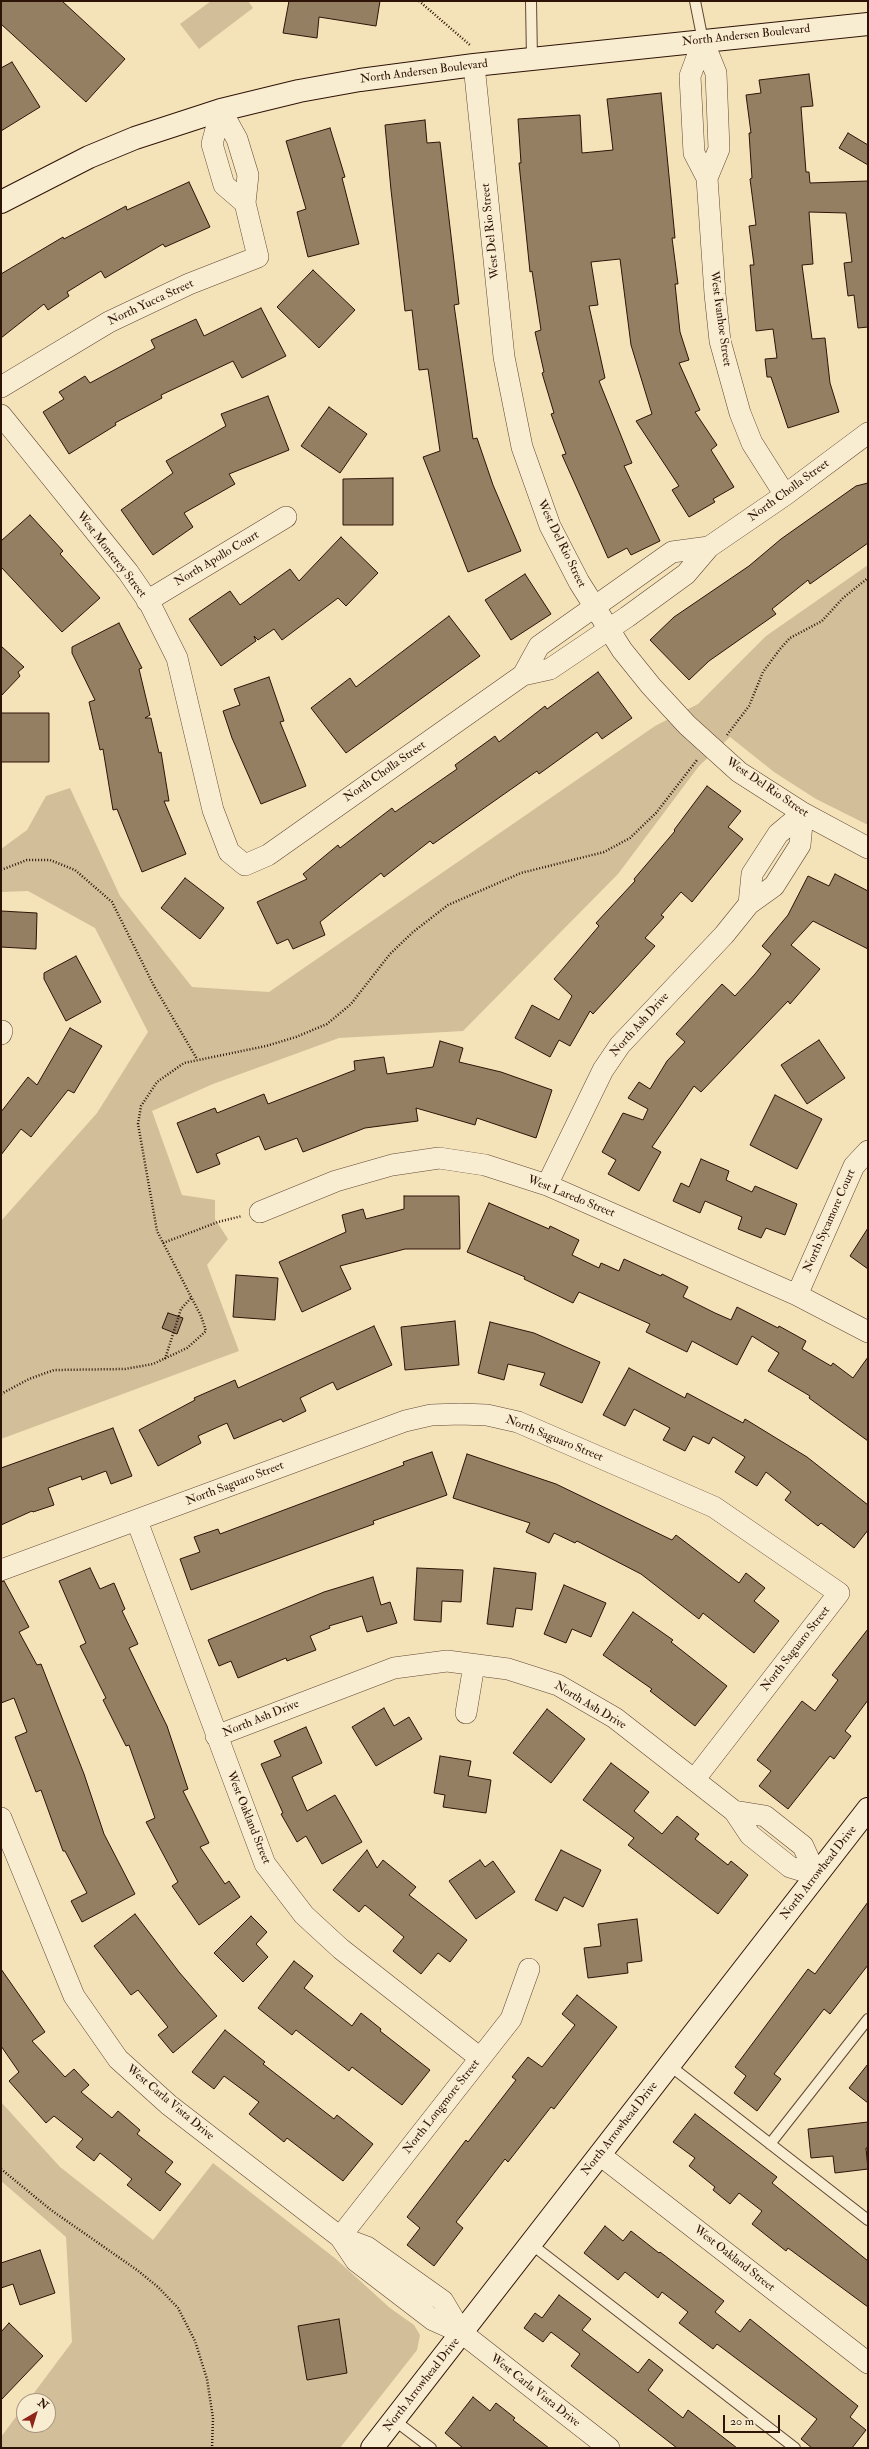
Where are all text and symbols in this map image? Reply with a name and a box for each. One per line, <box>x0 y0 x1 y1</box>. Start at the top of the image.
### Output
street label: North Andersen Boulevard <box>681 22 811 50</box>
street label: North Andersen Boulevard <box>359 57 489 87</box>
street label: West Del Rio Street <box>479 183 503 279</box>
street label: West Ivanhoe Street <box>706 270 734 368</box>
street label: North Yucca Street <box>106 277 196 329</box>
street label: North Cholla Street <box>746 457 832 525</box>
street label: West Del Rio Street <box>533 498 589 590</box>
street label: West Monterey Street <box>73 509 149 601</box>
street label: North Apollo Court <box>172 528 262 590</box>
street label: North Cholla Street <box>341 738 429 806</box>
street label: West Del Rio Street <box>723 755 811 821</box>
street label: North Ash Drive <box>607 990 673 1060</box>
street label: North Sycamore Court <box>801 1167 859 1275</box>
street label: West Laredo Street <box>525 1173 617 1221</box>
street label: North Saguaro Street <box>503 1413 605 1465</box>
street label: North Saguaro Street <box>184 1459 286 1509</box>
street label: North Saguaro Street <box>758 1604 834 1694</box>
street label: North Ash Drive <box>551 1679 629 1733</box>
street label: North Ash Drive <box>221 1697 301 1741</box>
street label: West Oakland Street <box>223 1770 273 1866</box>
street label: North Arrowhead Drive <box>778 1823 860 1923</box>
street label: North Longmore Street <box>401 2057 483 2157</box>
street label: West Carla Vista Drive <box>123 2062 217 2144</box>
street label: North Arrowhead Drive <box>579 2079 661 2179</box>
street label: West Oakland Street <box>691 2223 777 2295</box>
street label: North Arrowhead Drive <box>381 2335 463 2435</box>
street label: West Carla Vista Drive <box>487 2352 583 2430</box>
north arrow <box>16 2393 56 2433</box>
text: N <box>35 2396 51 2412</box>
scale bar <box>725 2407 782 2433</box>
text: 20 m <box>730 2414 754 2429</box>

